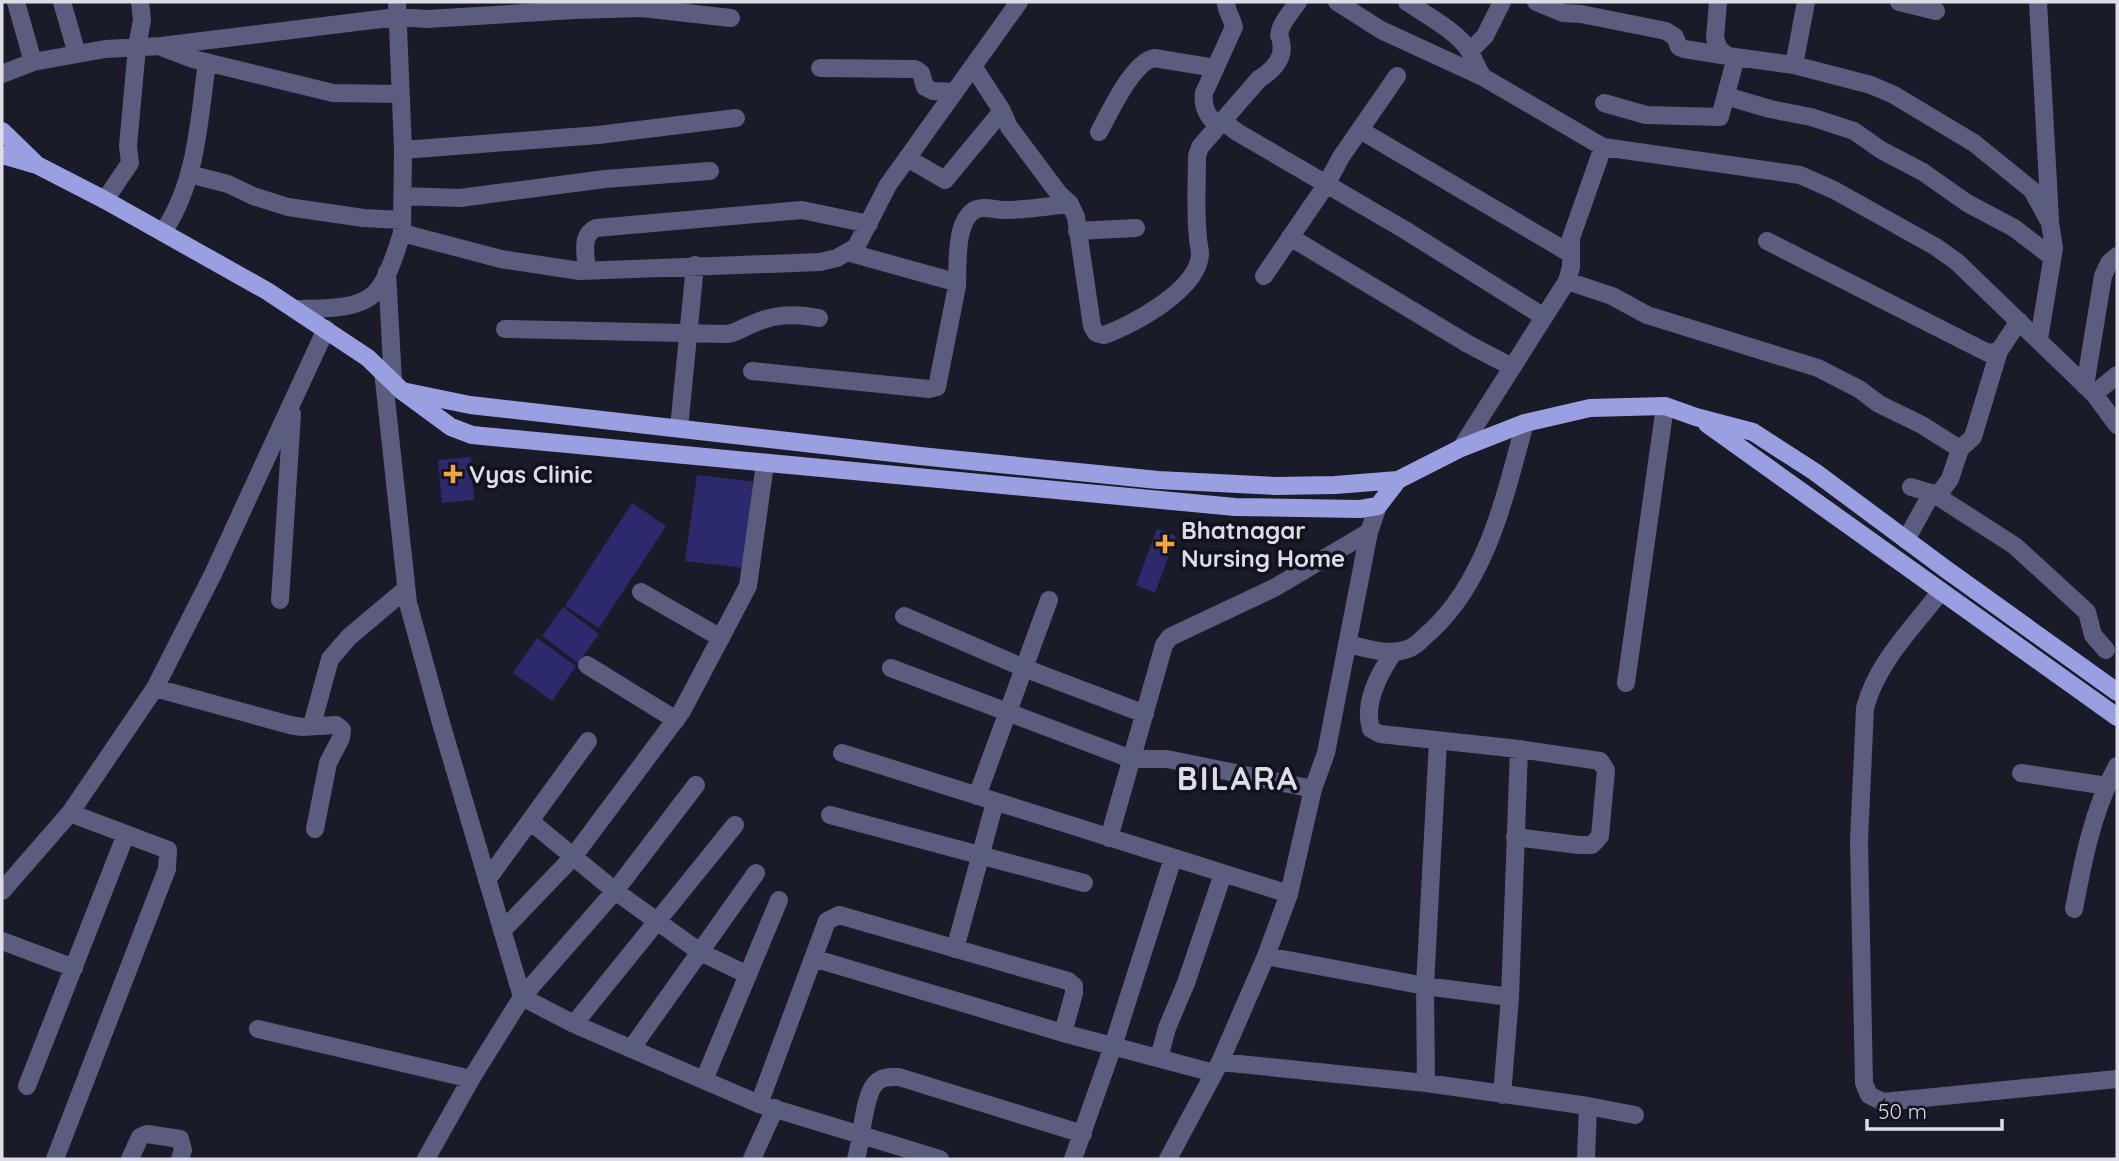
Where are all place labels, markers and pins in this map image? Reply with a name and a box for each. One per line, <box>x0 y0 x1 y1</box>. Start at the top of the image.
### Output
place label: Vyas Clinic <box>469 459 592 489</box>
marker: Vyas Clinic <box>443 464 463 484</box>
place label: Bhatnagar Nursing Home <box>1181 515 1345 573</box>
marker: Bhatnagar Nursing Home <box>1155 534 1175 554</box>

